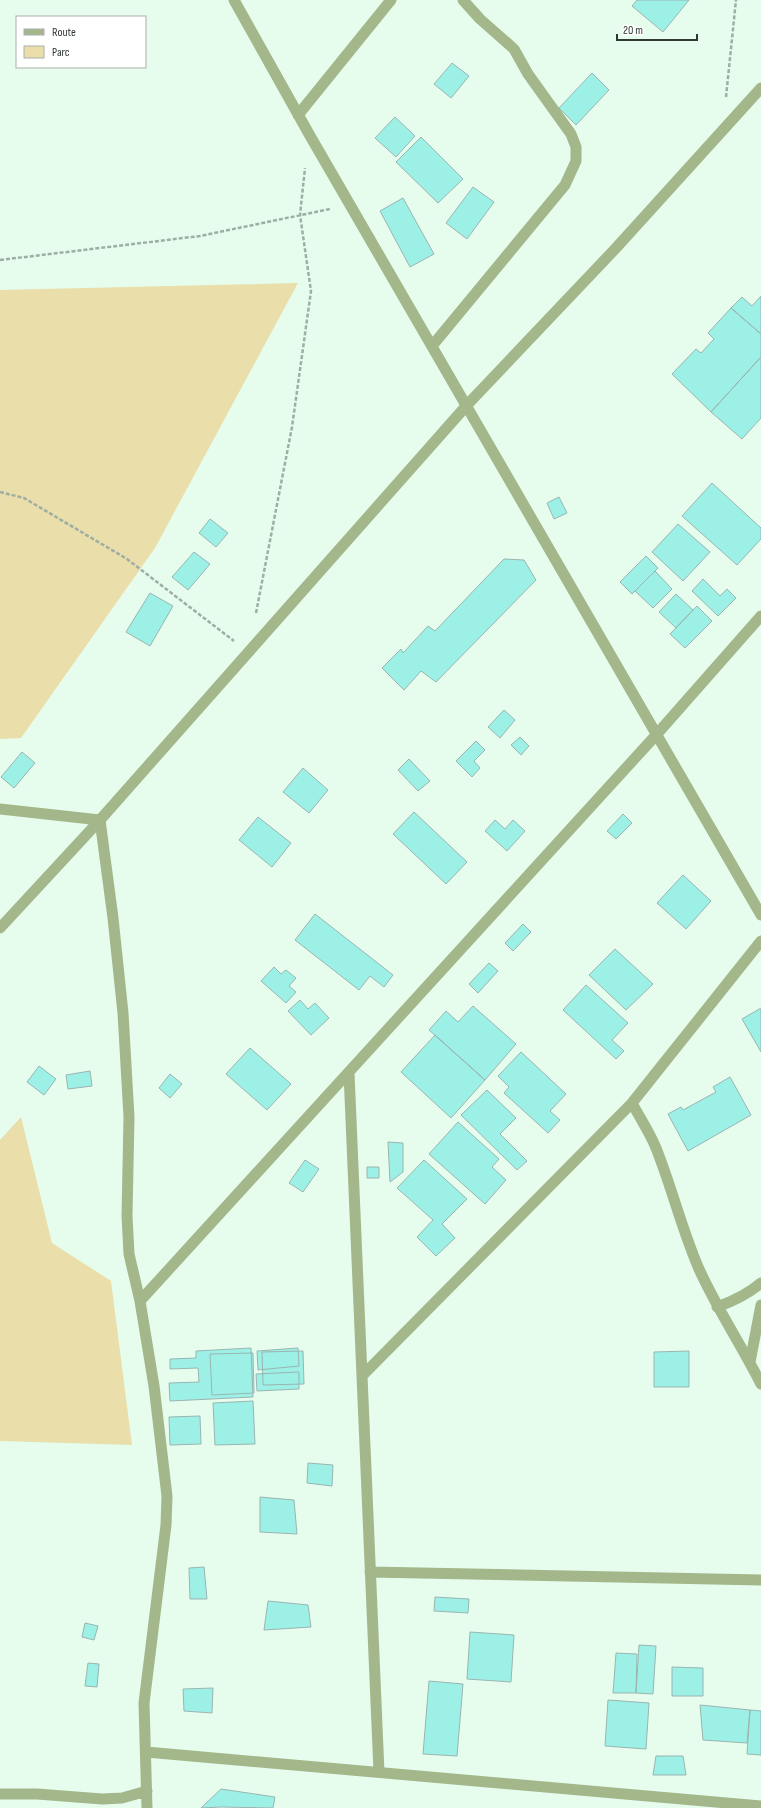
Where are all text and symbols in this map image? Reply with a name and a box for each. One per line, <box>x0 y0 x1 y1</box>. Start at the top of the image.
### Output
legend <box>16 16 146 68</box>
scale bar <box>617 16 697 42</box>
text: 20 m <box>623 23 643 38</box>
text: Route <box>52 25 76 40</box>
text: Parc <box>52 45 70 60</box>

